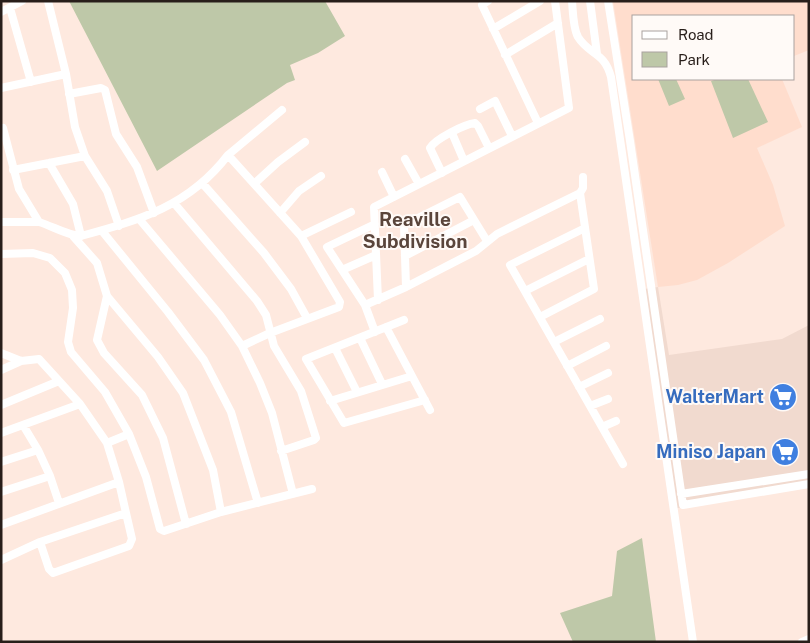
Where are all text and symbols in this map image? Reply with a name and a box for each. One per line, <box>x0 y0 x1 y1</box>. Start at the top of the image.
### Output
legend <box>632 15 795 80</box>
text: Road <box>678 26 714 43</box>
text: Park <box>678 51 710 68</box>
district label: Reaville Subdivision <box>362 208 468 252</box>
supermarket icon: WalterMart <box>768 382 798 412</box>
place label: WalterMart <box>666 386 764 407</box>
supermarket icon: Miniso Japan <box>770 437 800 467</box>
place label: Miniso Japan <box>656 441 766 462</box>

